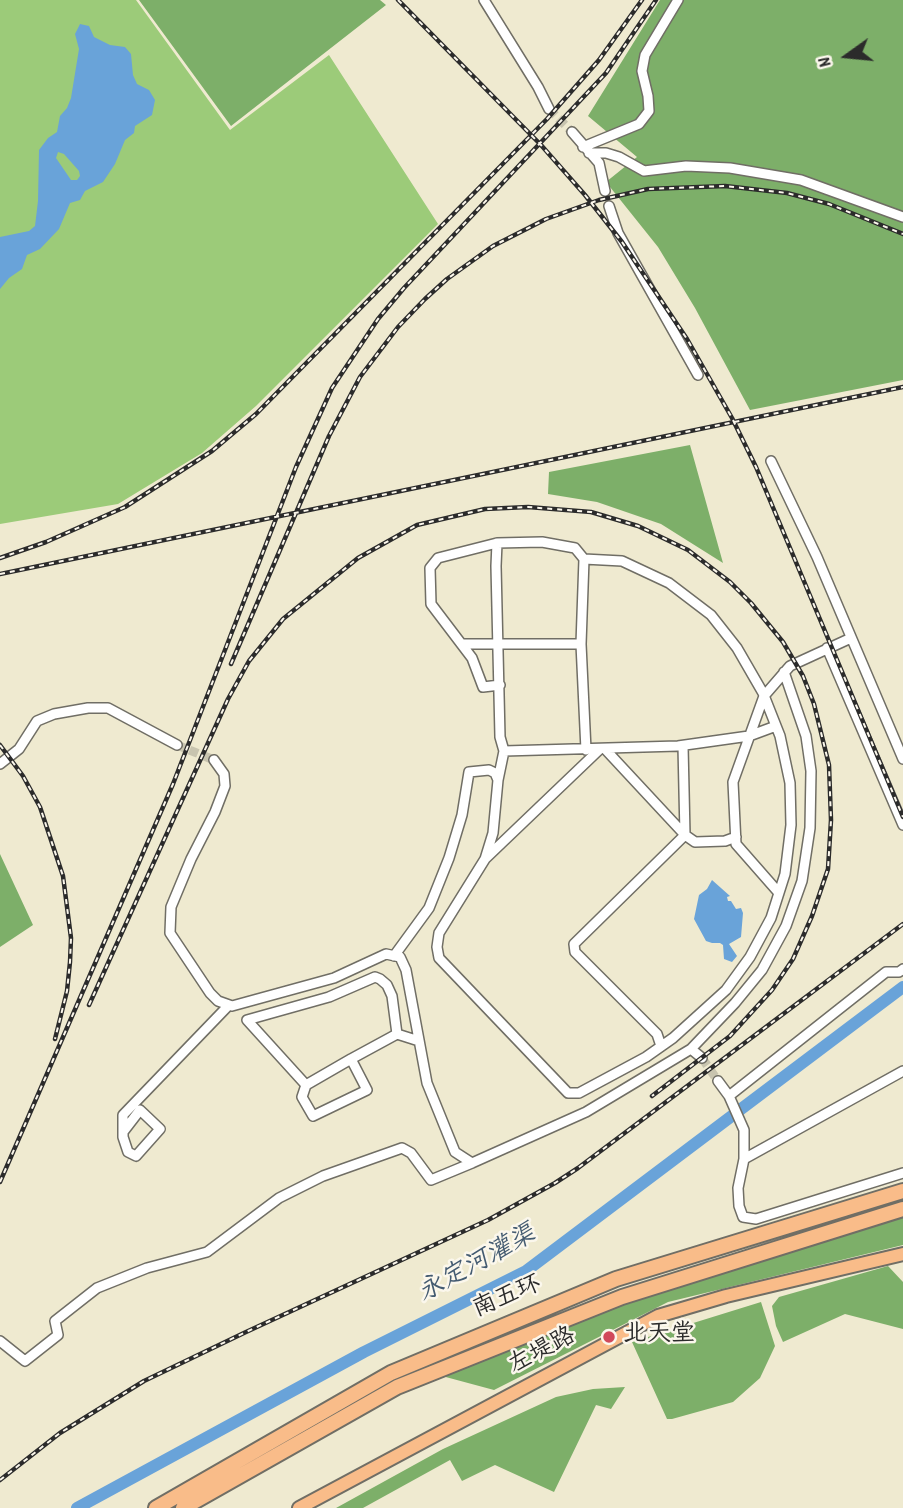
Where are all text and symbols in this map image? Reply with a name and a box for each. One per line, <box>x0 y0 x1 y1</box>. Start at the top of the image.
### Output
north arrow <box>812 21 882 91</box>
text: N <box>812 54 840 70</box>
water label: 永定河灌渠 <box>414 1221 542 1311</box>
street label: 南五环 <box>469 1272 547 1326</box>
street label: 左堤路 <box>504 1323 582 1383</box>
place label: 北天堂 <box>623 1323 695 1351</box>
marker: 北天堂 <box>601 1329 617 1345</box>

